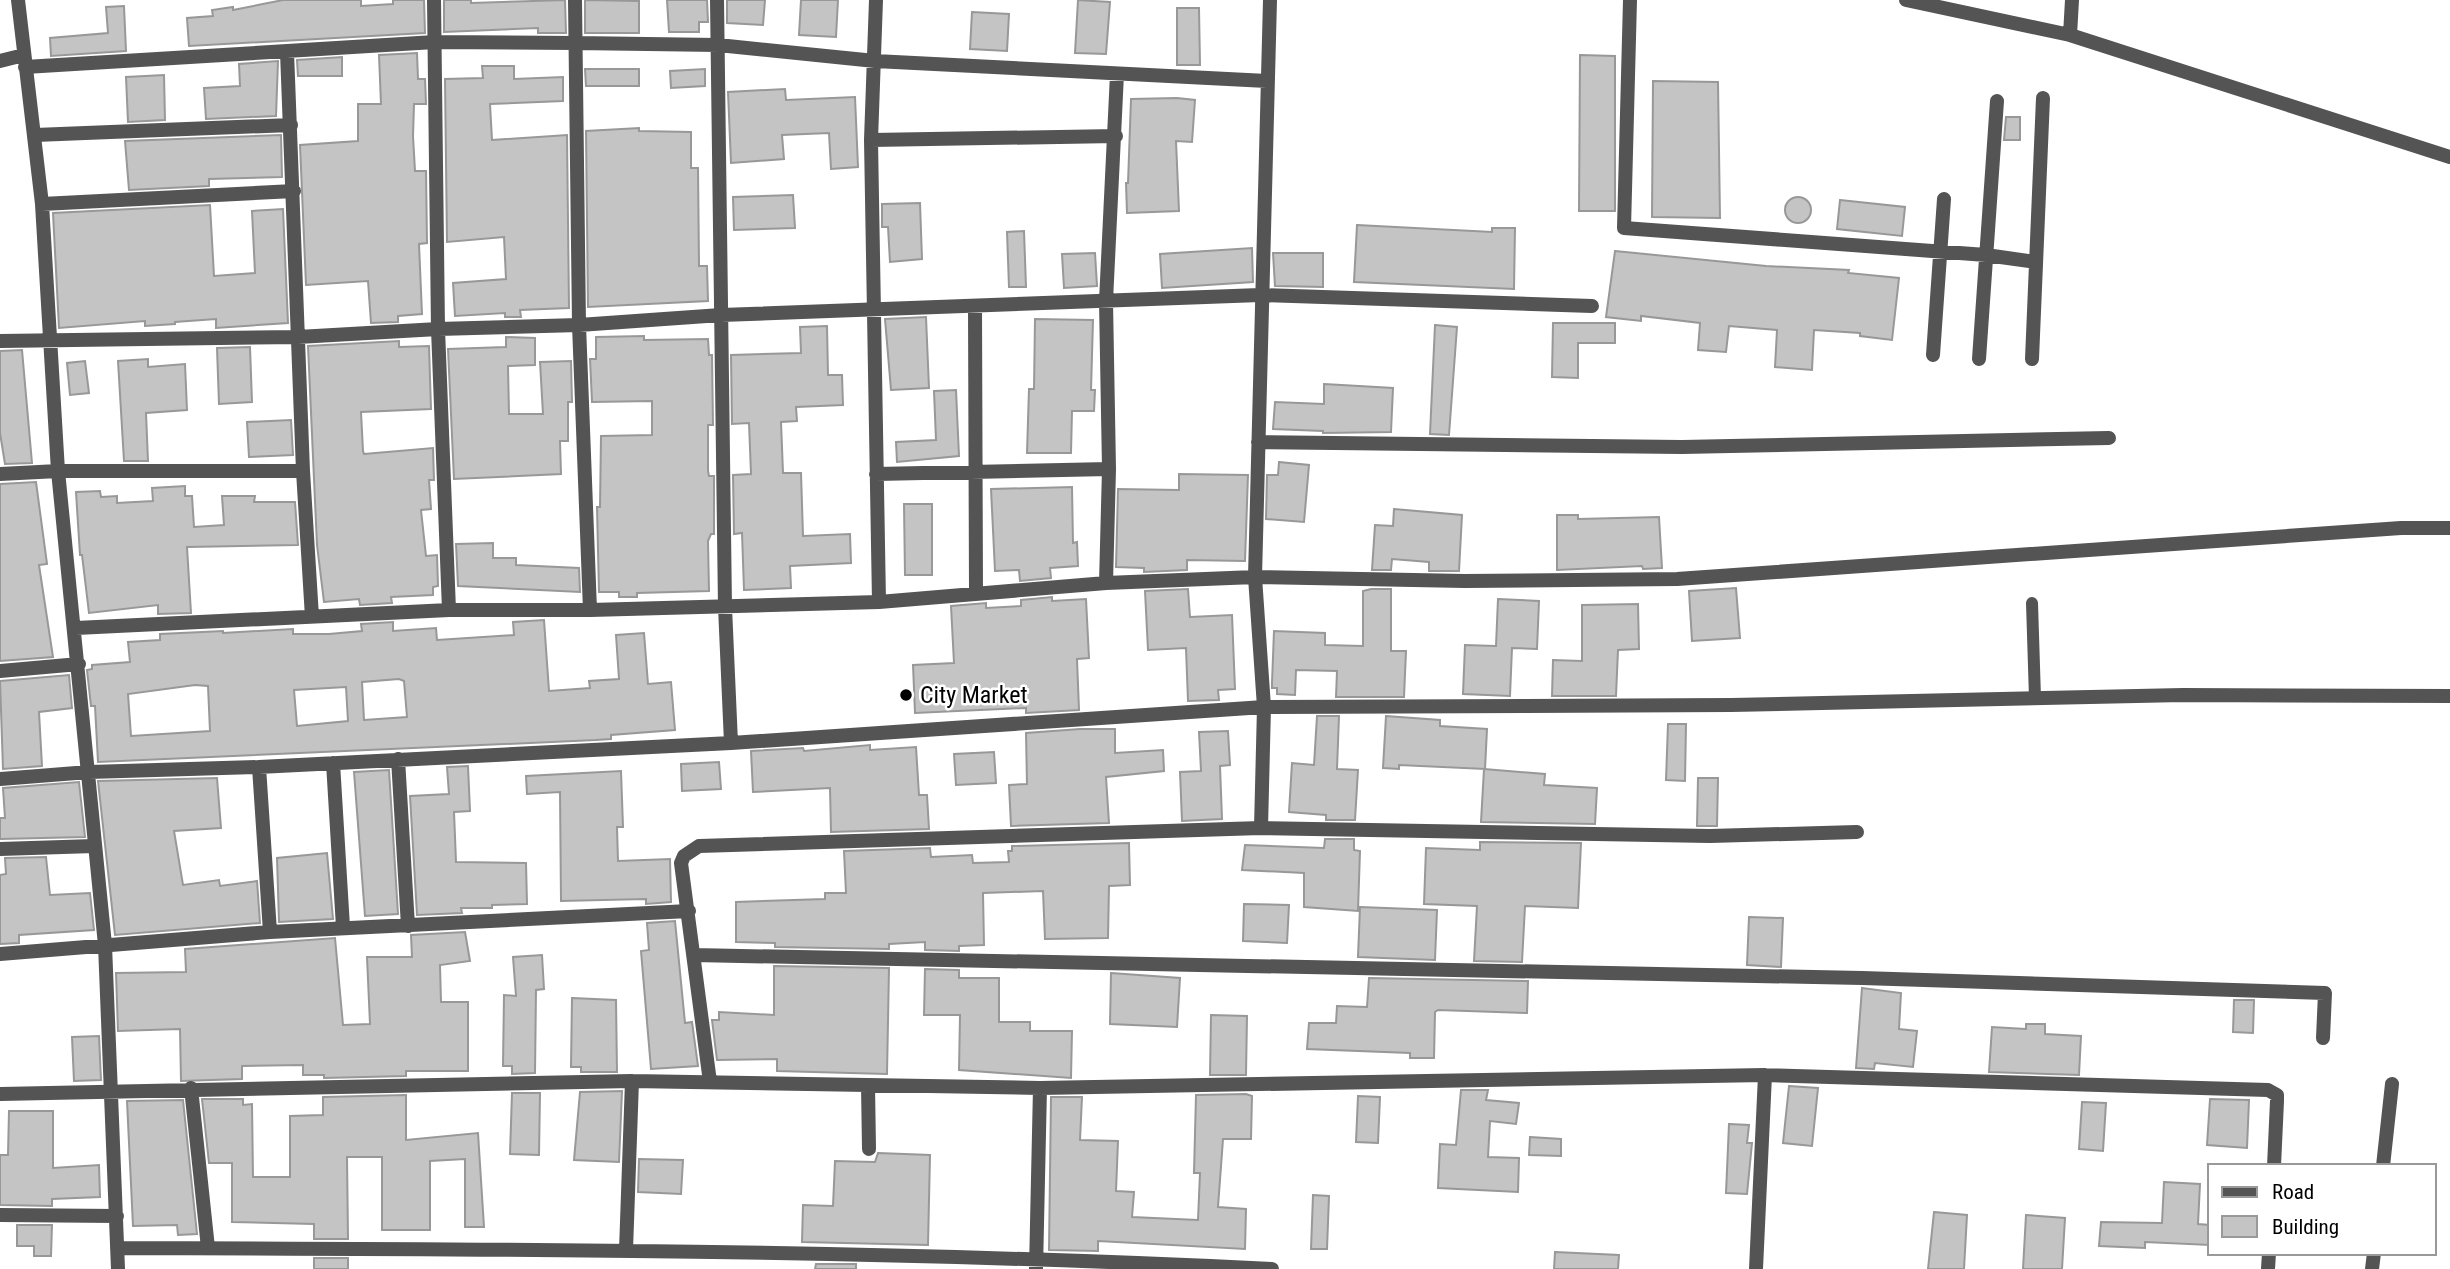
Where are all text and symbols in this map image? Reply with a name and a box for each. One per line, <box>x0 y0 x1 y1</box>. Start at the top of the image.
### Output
place label: City Market <box>920 681 1028 709</box>
marker: City Market <box>898 687 914 703</box>
legend <box>2208 1164 2436 1255</box>
text: Road <box>2272 1180 2314 1204</box>
text: Building <box>2272 1215 2339 1239</box>

